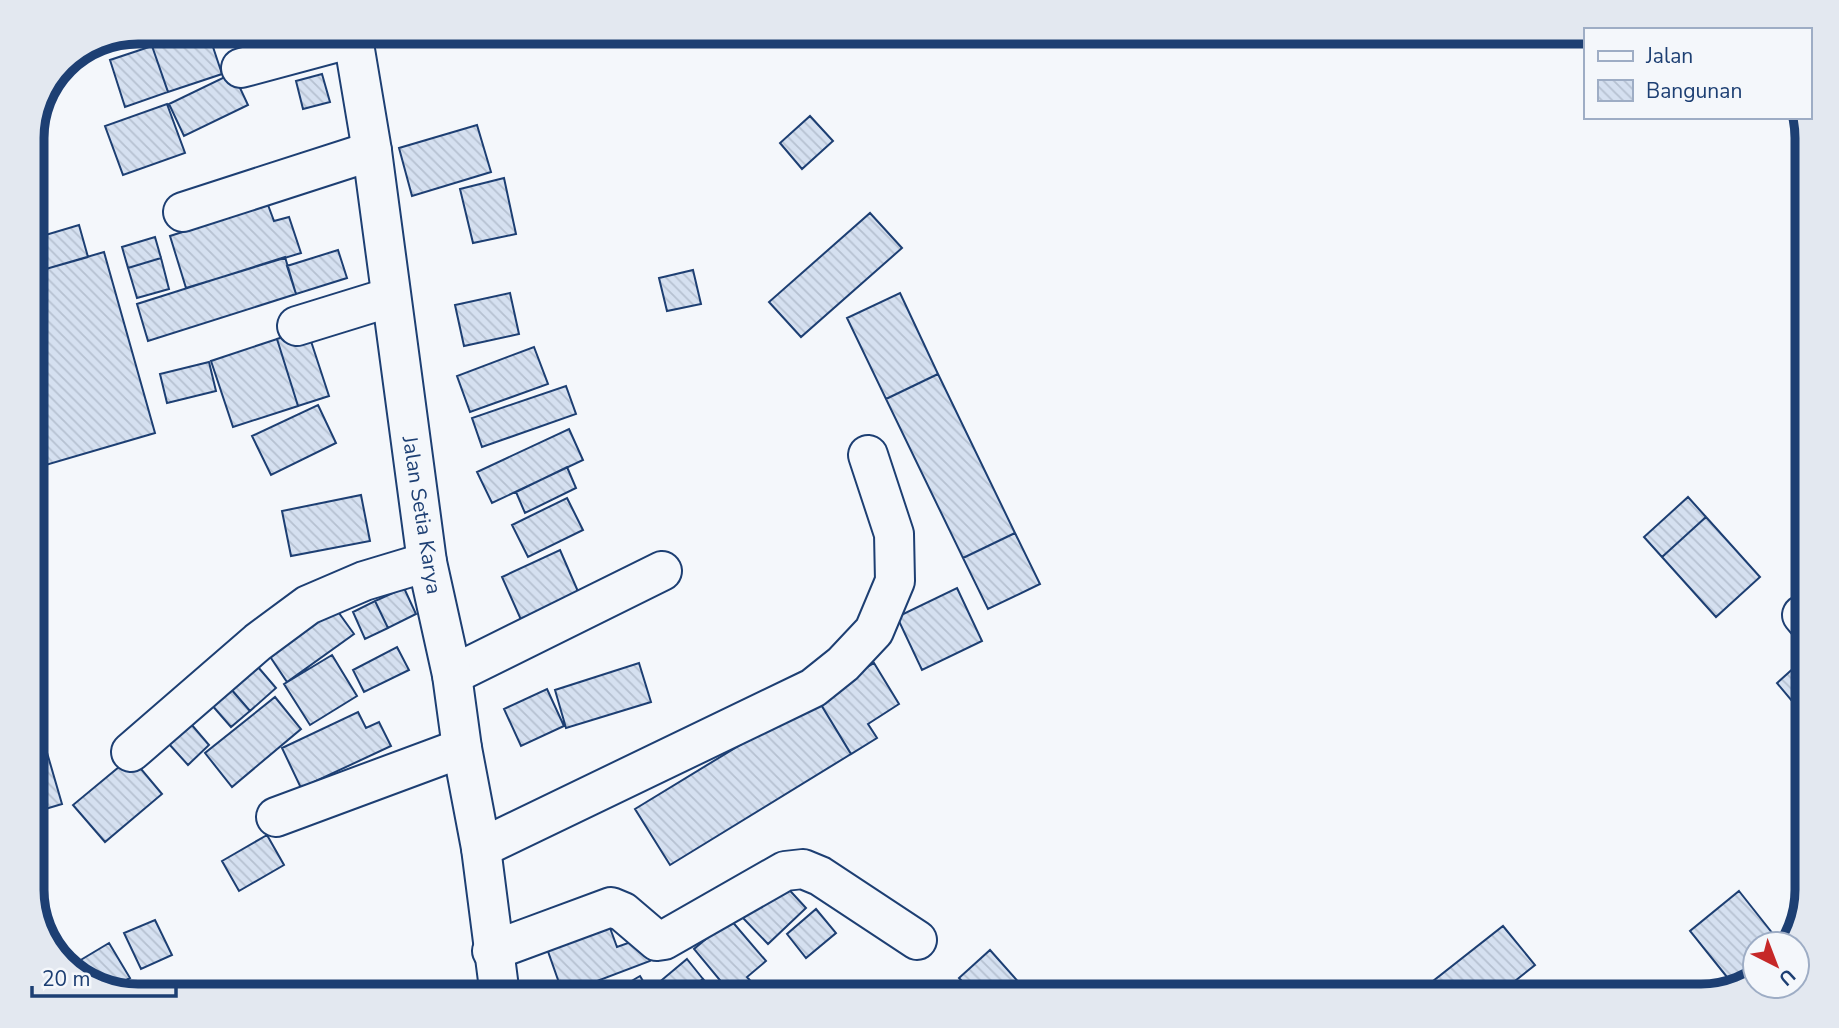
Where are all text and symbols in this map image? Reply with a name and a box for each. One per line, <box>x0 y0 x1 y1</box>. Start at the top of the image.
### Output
legend <box>1584 28 1811 119</box>
text: Jalan <box>1645 42 1693 70</box>
text: Bangunan <box>1646 77 1742 105</box>
street label: Jalan Setia Karya <box>396 433 448 596</box>
north arrow <box>1741 930 1811 1000</box>
scale bar <box>32 954 175 998</box>
text: U <box>1773 963 1801 991</box>
text: 20 m <box>42 965 91 993</box>

